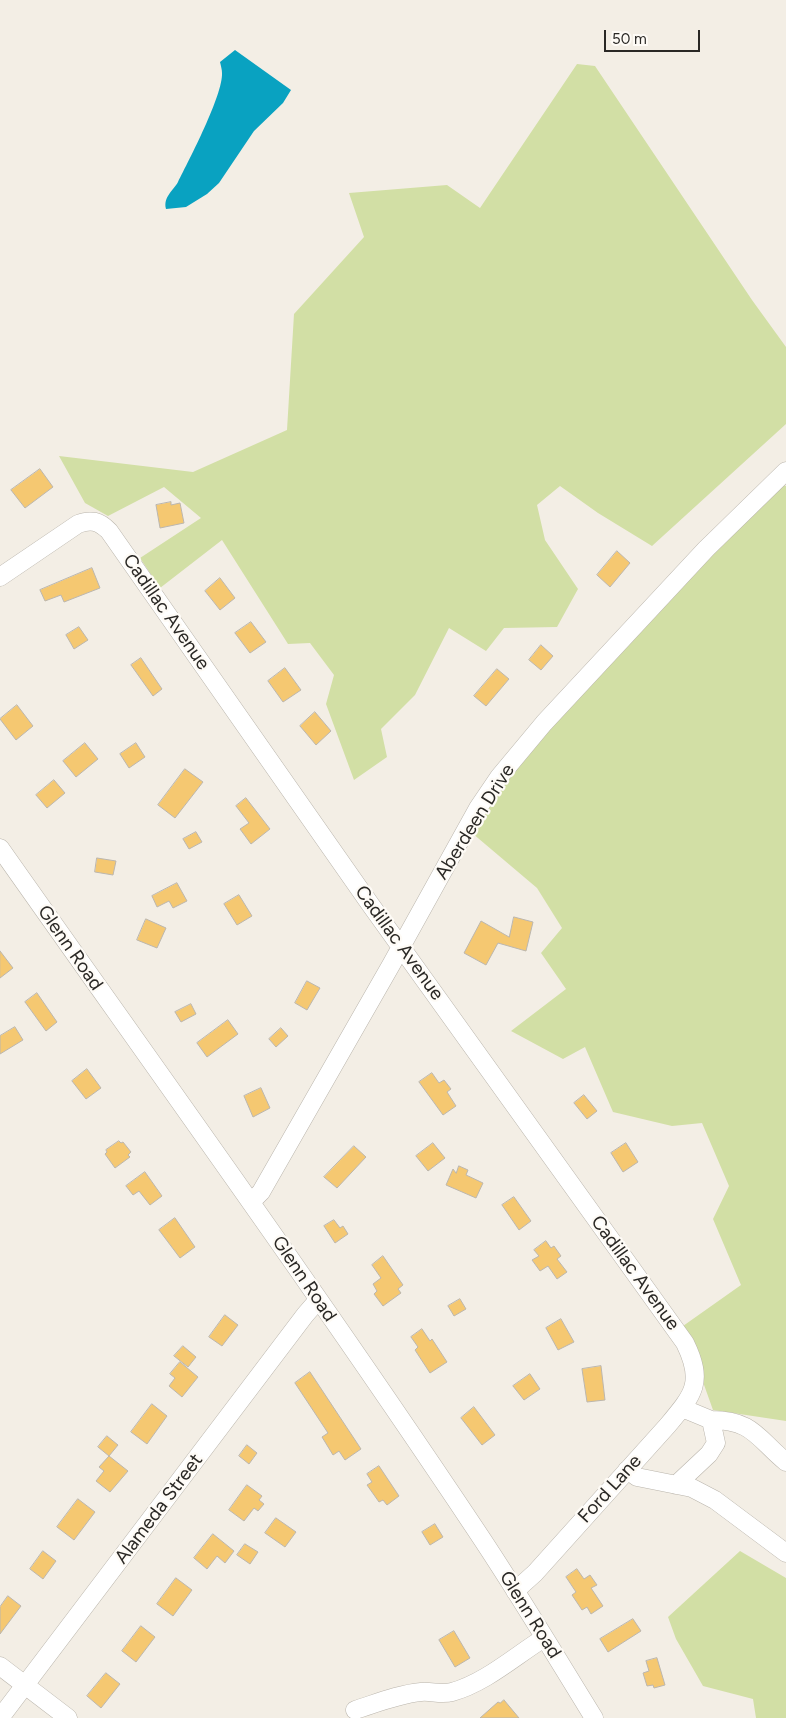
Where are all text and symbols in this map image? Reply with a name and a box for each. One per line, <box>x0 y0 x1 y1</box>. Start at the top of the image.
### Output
scale bar <box>606 20 702 52</box>
text: 50 m <box>612 30 647 48</box>
street label: Cadillac Avenue <box>118 550 214 674</box>
street label: Aberdeen Drive <box>430 760 520 884</box>
street label: Cadillac Avenue <box>350 881 448 1005</box>
street label: Glenn Road <box>32 901 108 995</box>
street label: Cadillac Avenue <box>586 1211 684 1335</box>
street label: Glenn Road <box>267 1232 341 1326</box>
street label: Alameda Street <box>110 1449 208 1569</box>
street label: Ford Lane <box>573 1450 647 1528</box>
street label: Glenn Road <box>494 1567 566 1663</box>

